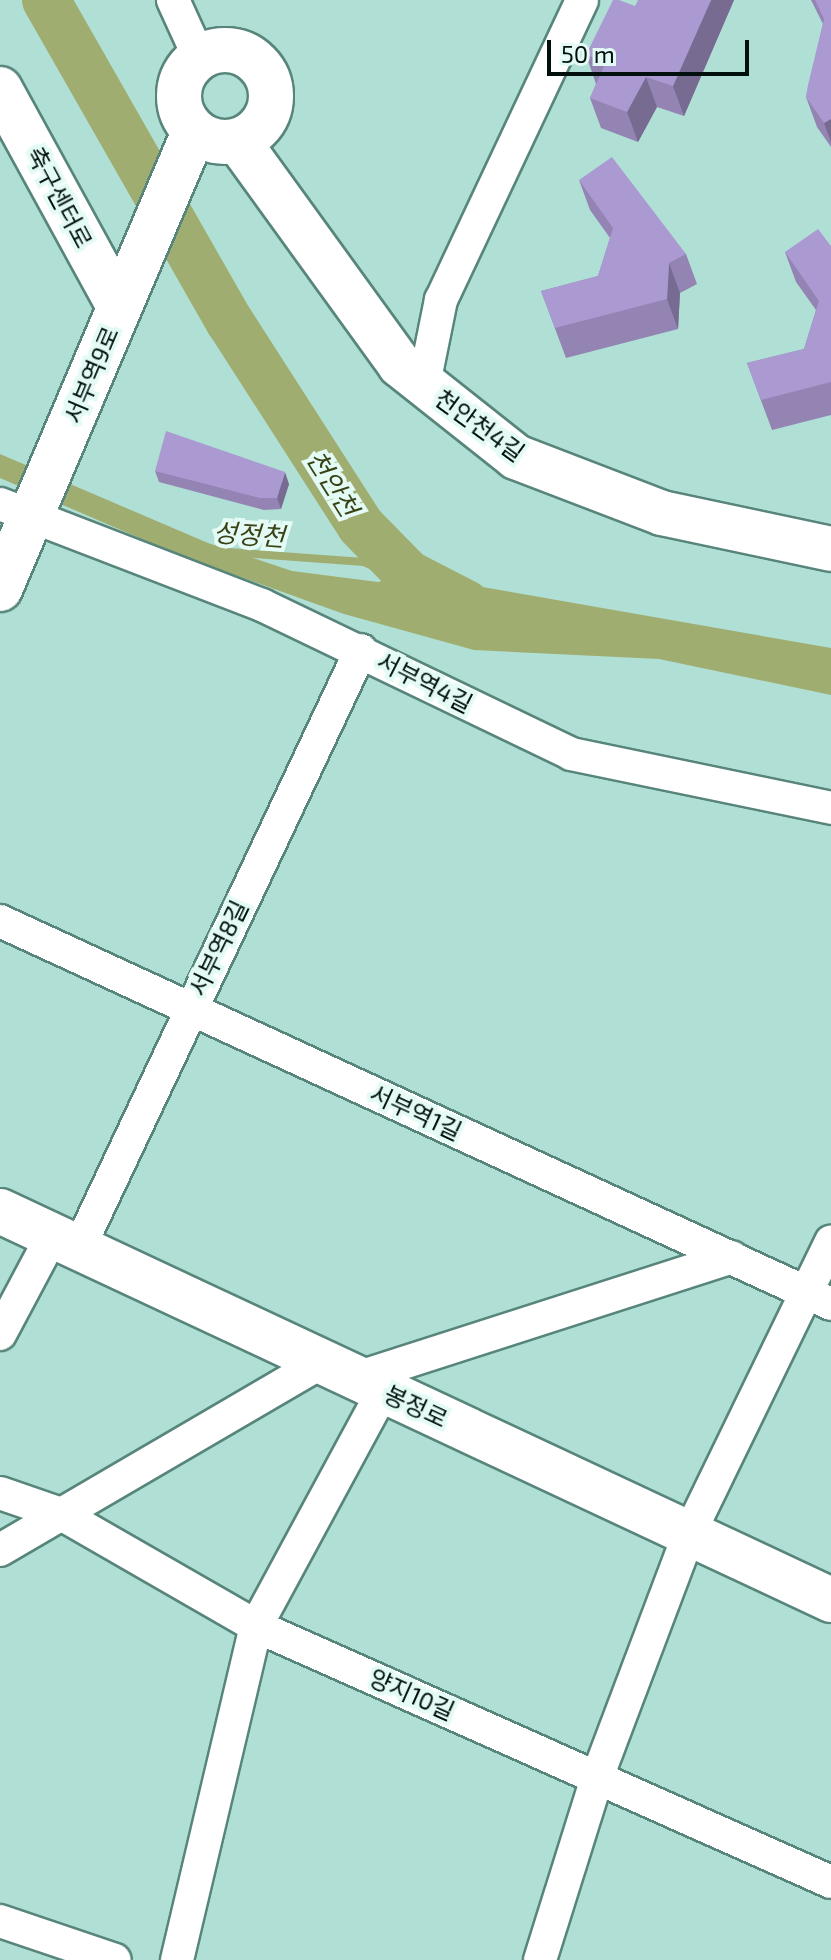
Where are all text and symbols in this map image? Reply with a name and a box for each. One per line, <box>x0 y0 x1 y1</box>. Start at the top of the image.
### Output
scale bar <box>551 24 753 74</box>
text: 50 m <box>561 39 615 68</box>
street label: 축구센터로 <box>21 142 99 252</box>
street label: 서부역9로 <box>58 322 124 428</box>
street label: 천안천4길 <box>430 383 530 467</box>
water label: 천안천 <box>301 444 365 522</box>
water label: 성정천 <box>212 516 286 552</box>
street label: 서부역4길 <box>373 646 477 718</box>
street label: 서부역8길 <box>183 895 253 1001</box>
street label: 서부역1길 <box>366 1078 466 1146</box>
street label: 봉정로 <box>380 1379 452 1433</box>
street label: 양지10길 <box>365 1662 459 1726</box>

